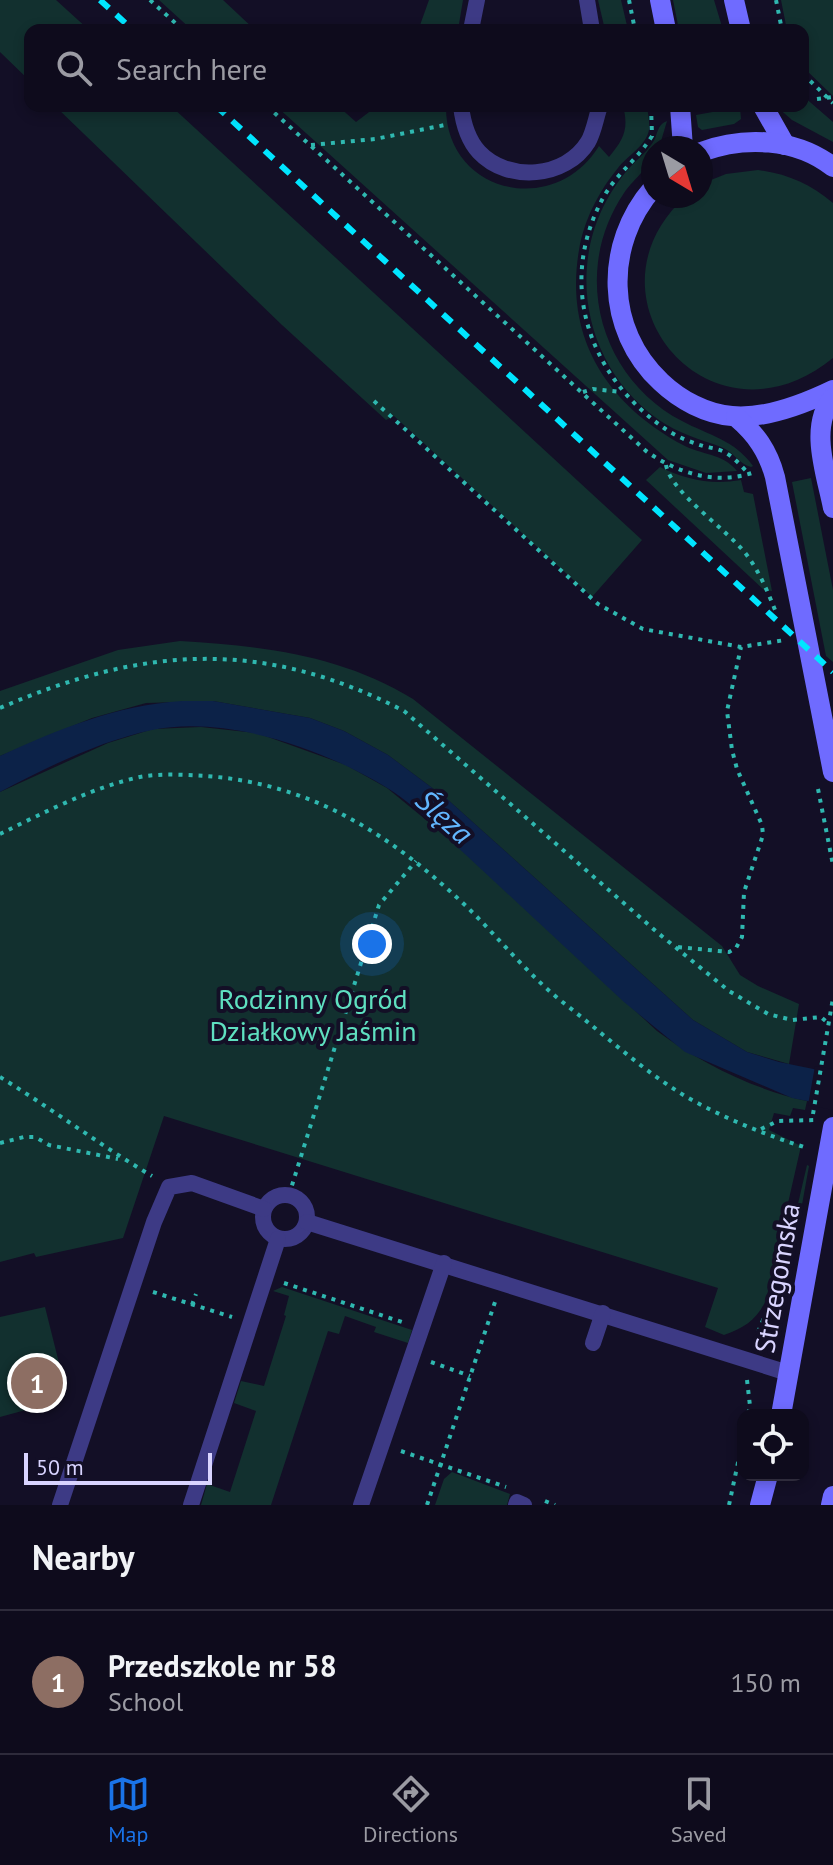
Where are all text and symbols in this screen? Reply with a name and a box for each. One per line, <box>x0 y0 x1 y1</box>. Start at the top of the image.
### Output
search box <box>24 24 809 112</box>
icon: search <box>52 46 96 90</box>
text: Search here <box>116 49 267 88</box>
north arrow <box>641 136 713 208</box>
water label: Ślęza <box>408 780 482 852</box>
your location <box>352 924 392 964</box>
park label: Rodzinny Ogród Działkowy Jaśmin <box>209 980 417 1049</box>
street label: Strzegomska <box>745 1200 808 1356</box>
pin: 1 <box>11 1353 63 1413</box>
map controls <box>737 1409 809 1481</box>
button: locate <box>737 1409 809 1481</box>
scale bar <box>24 1449 212 1485</box>
text: 50 m <box>36 1453 84 1481</box>
text: Nearby <box>32 1535 134 1579</box>
text: Przedszkole nr 58 <box>108 1646 337 1685</box>
text: 1 <box>51 1666 65 1699</box>
text: 150 m <box>730 1666 801 1699</box>
text: School <box>108 1685 183 1718</box>
tab: Map <box>106 1772 150 1848</box>
tab: Directions <box>363 1772 458 1848</box>
tab: Saved <box>671 1772 727 1848</box>

